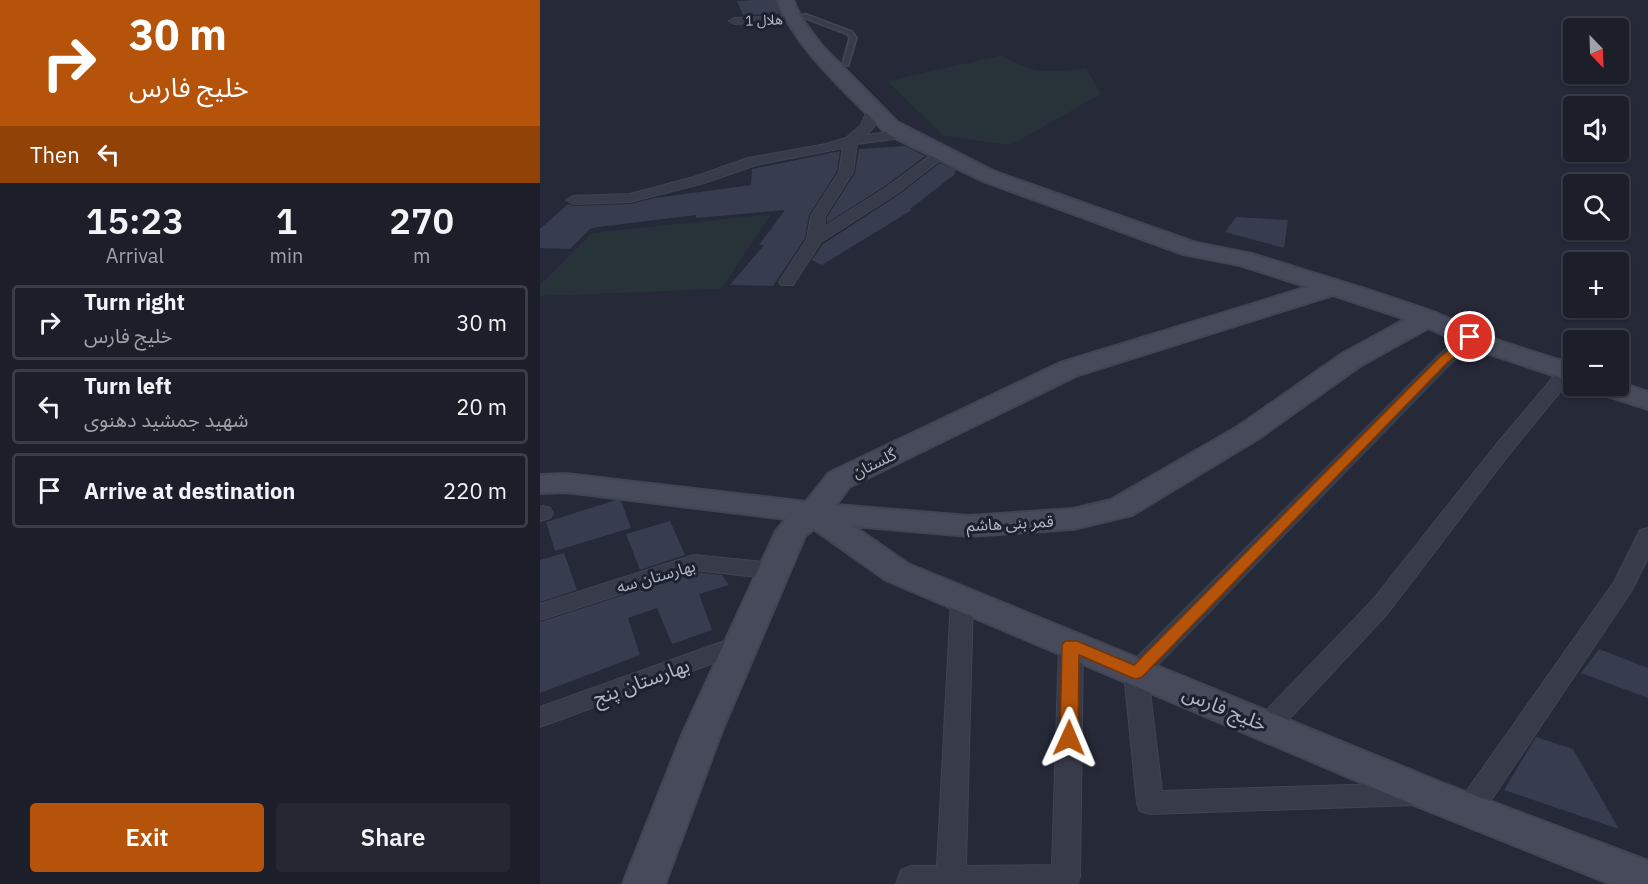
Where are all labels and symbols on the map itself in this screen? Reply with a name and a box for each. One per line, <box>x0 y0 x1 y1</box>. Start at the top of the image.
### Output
street label: هلال 1 <box>745 10 783 30</box>
north arrow <box>1563 18 1629 84</box>
pin <box>1444 311 1495 362</box>
street label: گلستان <box>849 444 900 482</box>
street label: قمر بنی هاشم <box>966 511 1054 538</box>
street label: بهارستان سه <box>614 555 698 597</box>
street label: بهارستان پنج <box>589 651 694 713</box>
street label: خلیج فارس <box>1178 679 1271 739</box>
position arrow <box>1037 706 1101 770</box>

